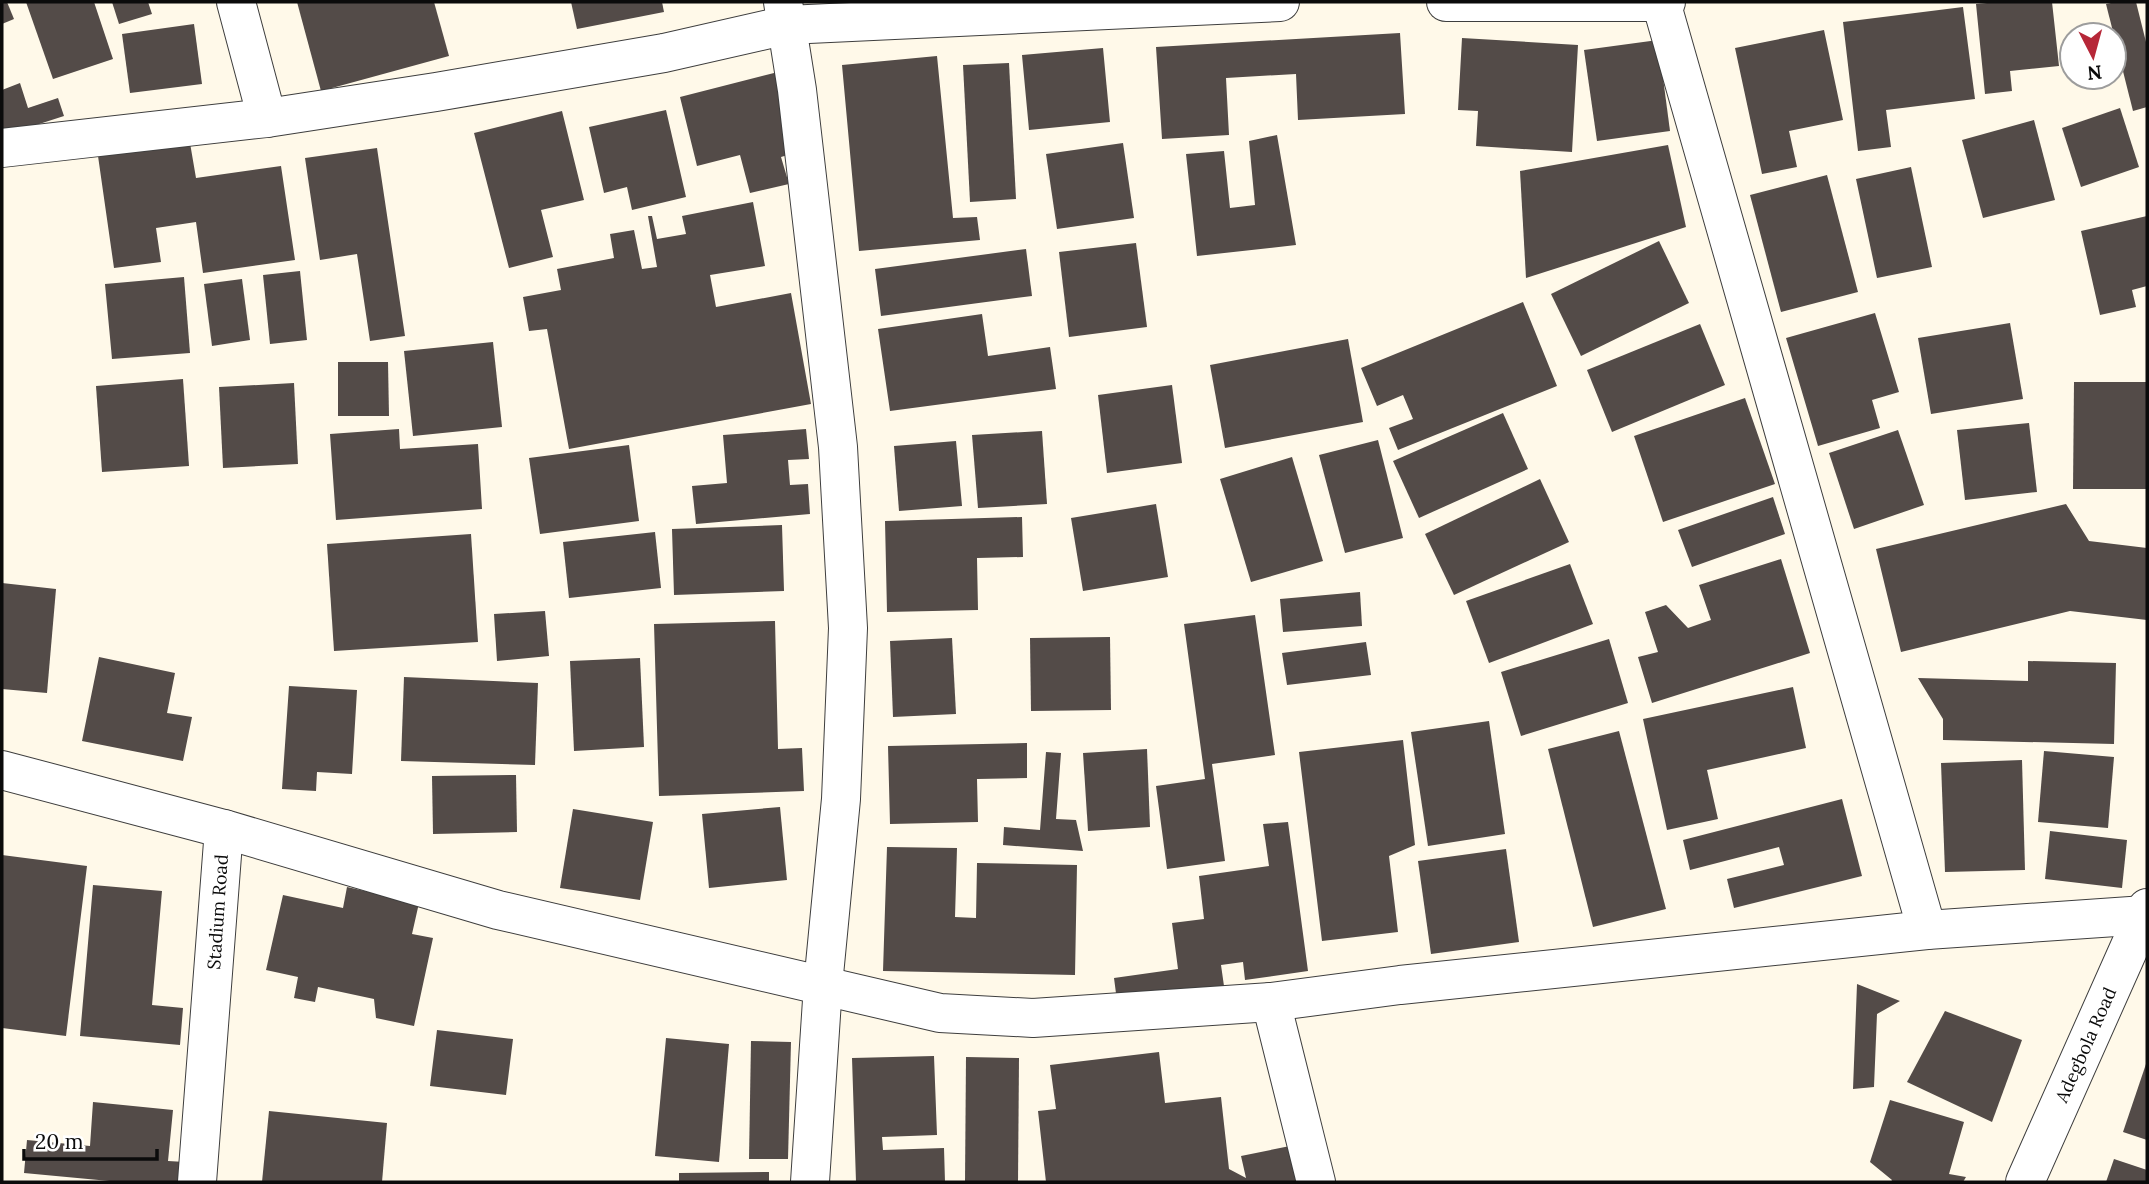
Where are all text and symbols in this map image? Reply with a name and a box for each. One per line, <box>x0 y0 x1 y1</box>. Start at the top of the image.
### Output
north arrow <box>2058 21 2128 91</box>
text: N <box>2086 60 2103 86</box>
street label: Stadium Road <box>202 853 233 970</box>
street label: Adegbola Road <box>2049 983 2121 1107</box>
scale bar <box>24 1118 158 1162</box>
text: 20 m <box>35 1128 84 1155</box>

